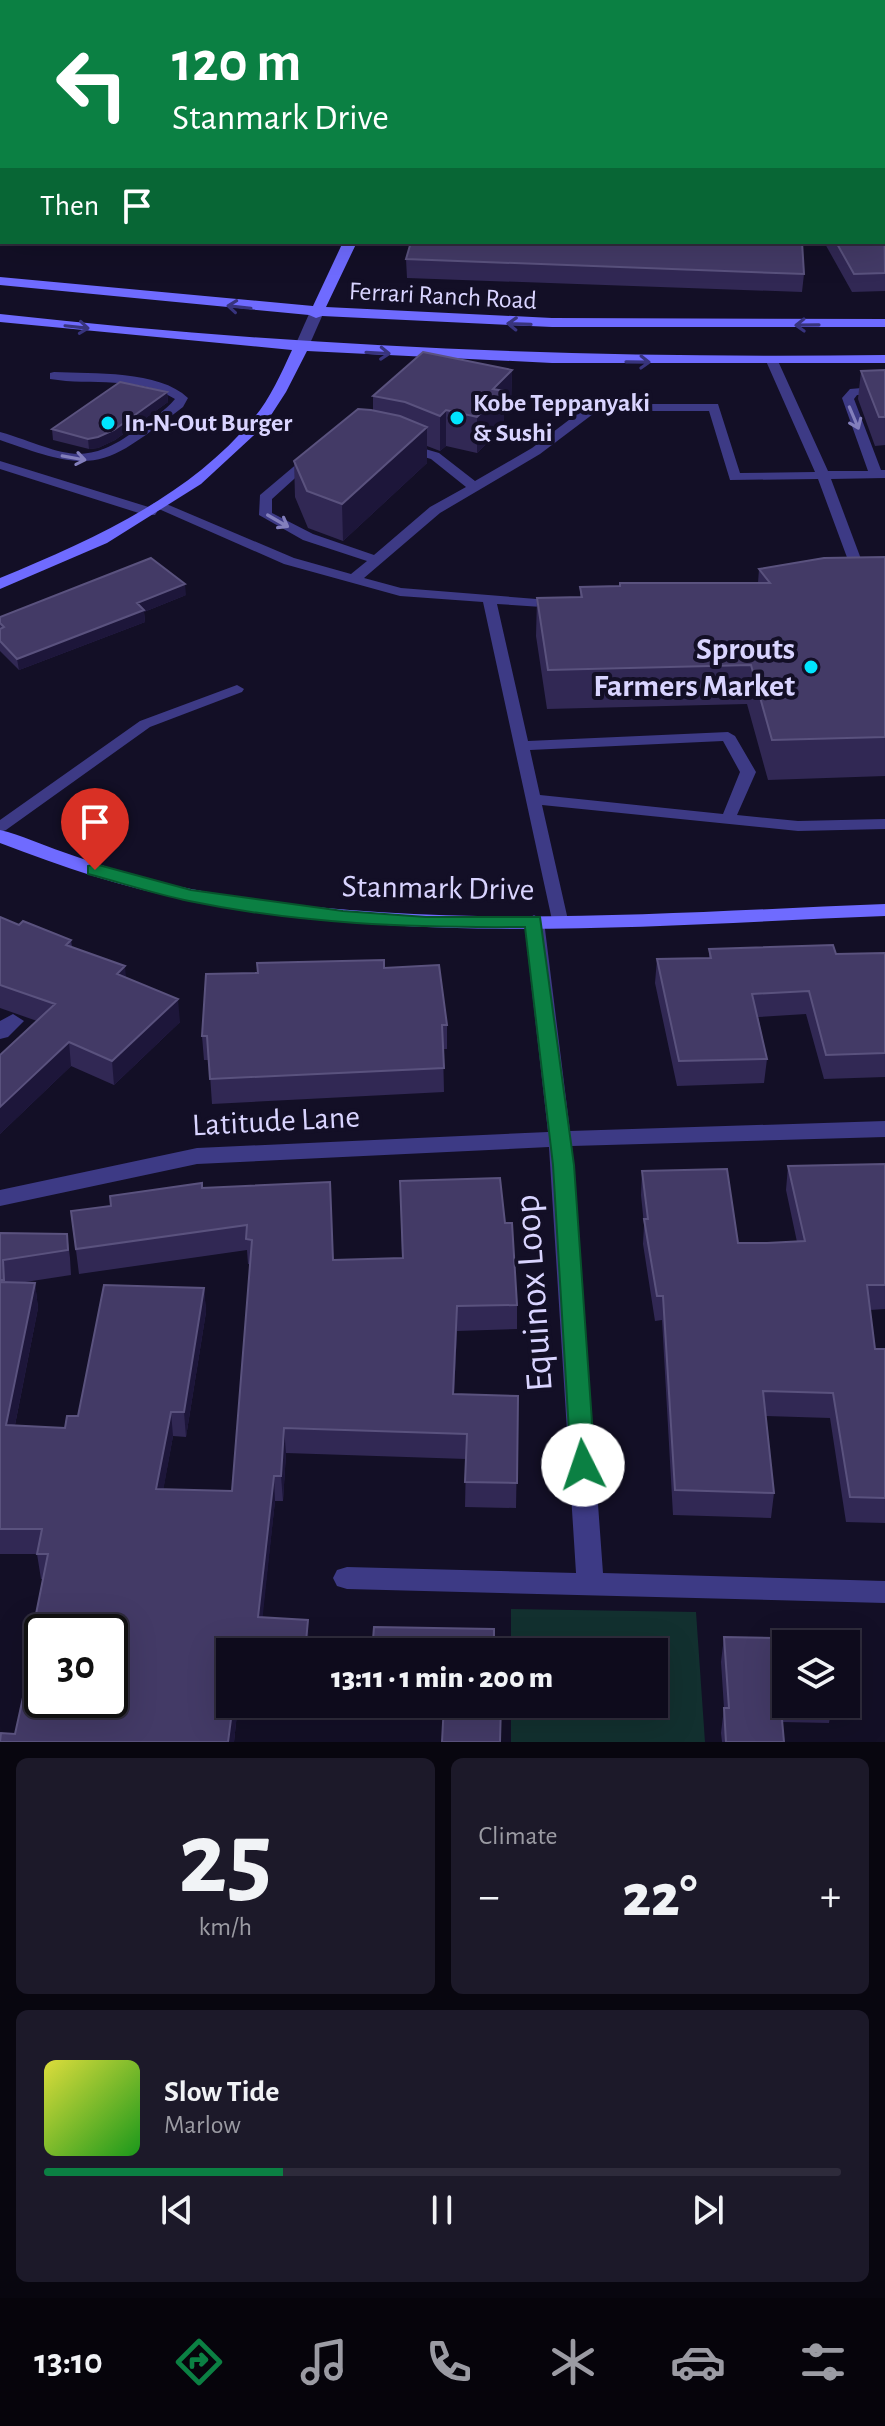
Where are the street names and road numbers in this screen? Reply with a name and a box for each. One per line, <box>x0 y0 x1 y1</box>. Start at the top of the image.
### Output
street label: Ferrari Ranch Road <box>348 278 538 314</box>
street label: Stanmark Drive <box>341 870 535 906</box>
street label: Latitude Lane <box>191 1101 361 1141</box>
street label: Equinox Loop <box>508 1193 560 1393</box>

